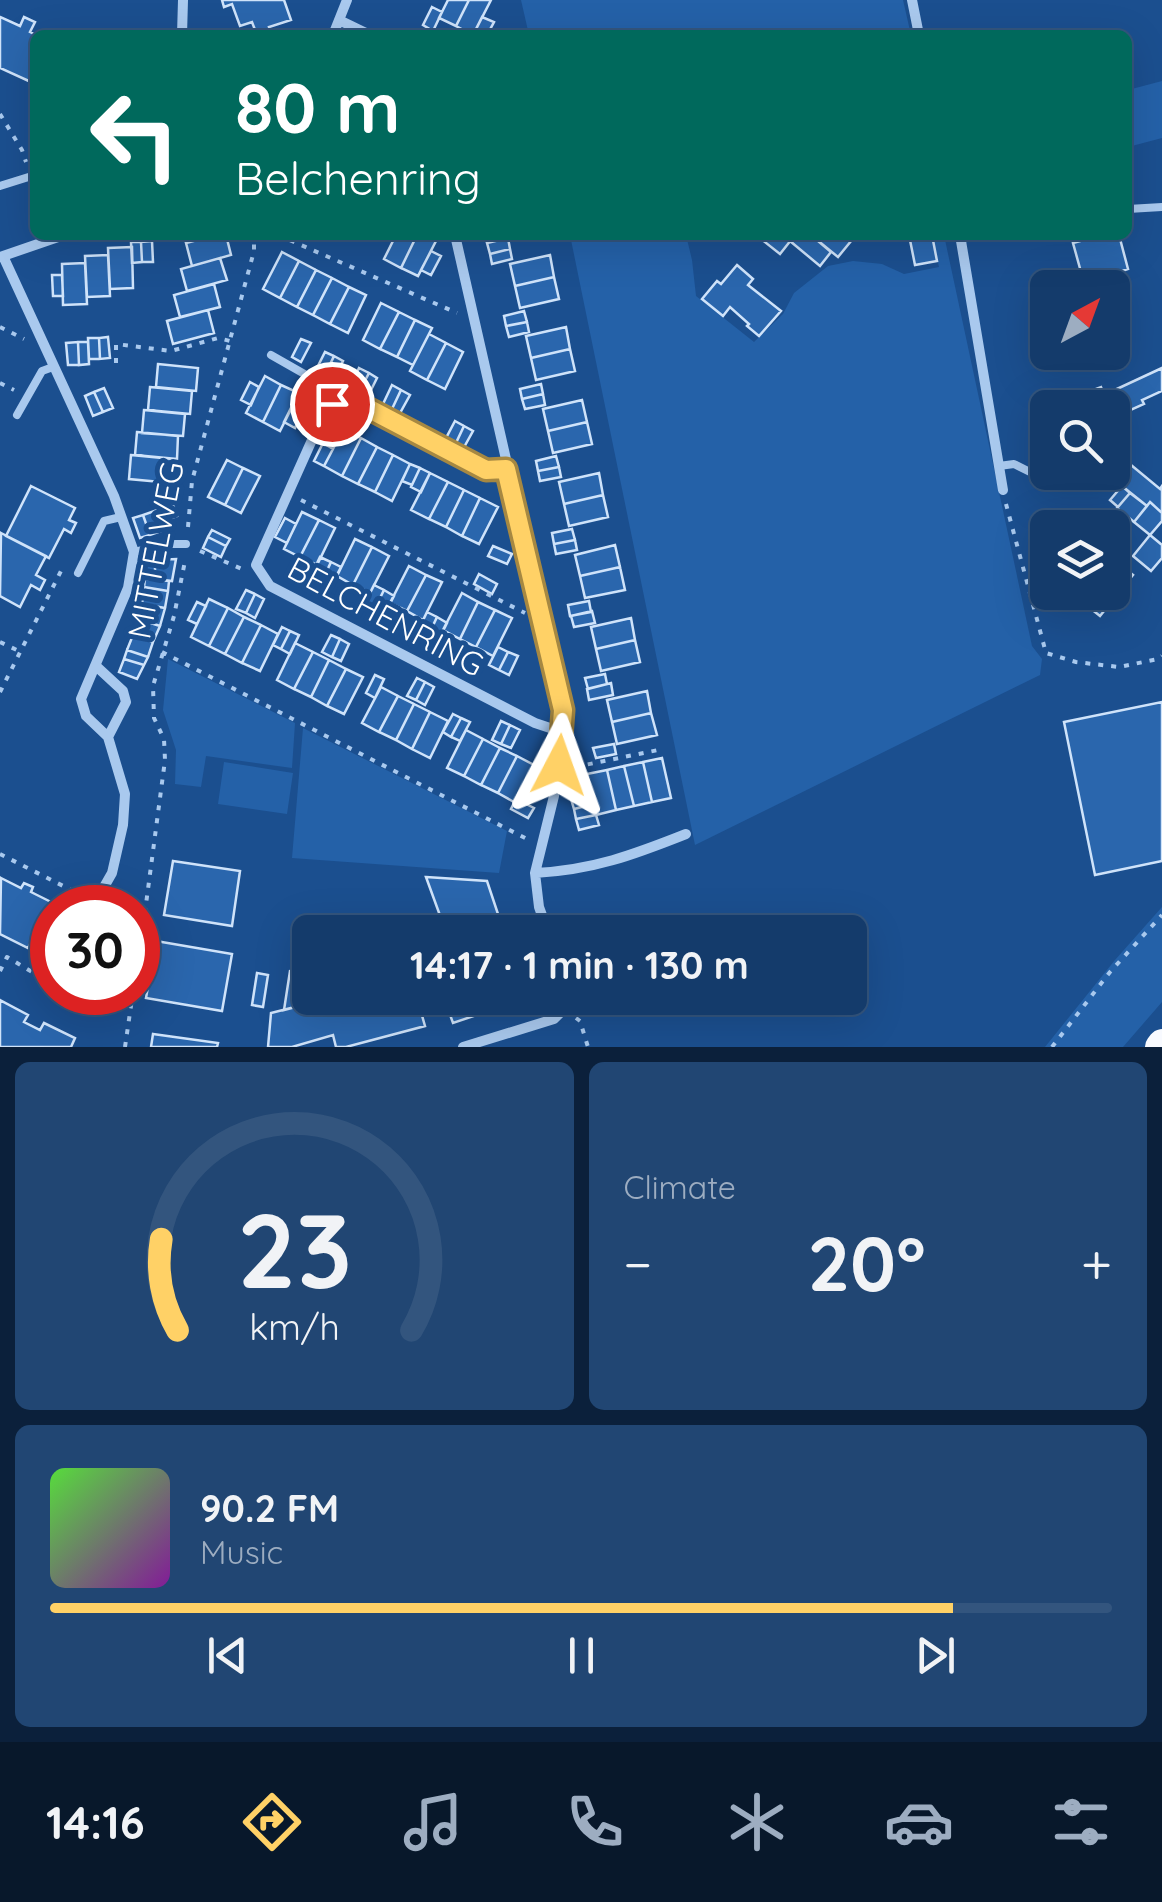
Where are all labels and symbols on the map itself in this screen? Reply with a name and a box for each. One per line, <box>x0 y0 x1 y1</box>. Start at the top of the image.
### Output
north arrow <box>1030 270 1130 370</box>
pin <box>290 362 375 447</box>
street label: MITTELWEG <box>118 458 192 642</box>
street label: BELCHENRING <box>281 548 491 684</box>
position arrow <box>507 713 611 817</box>
speed limit sign: 30 <box>30 885 160 1015</box>

